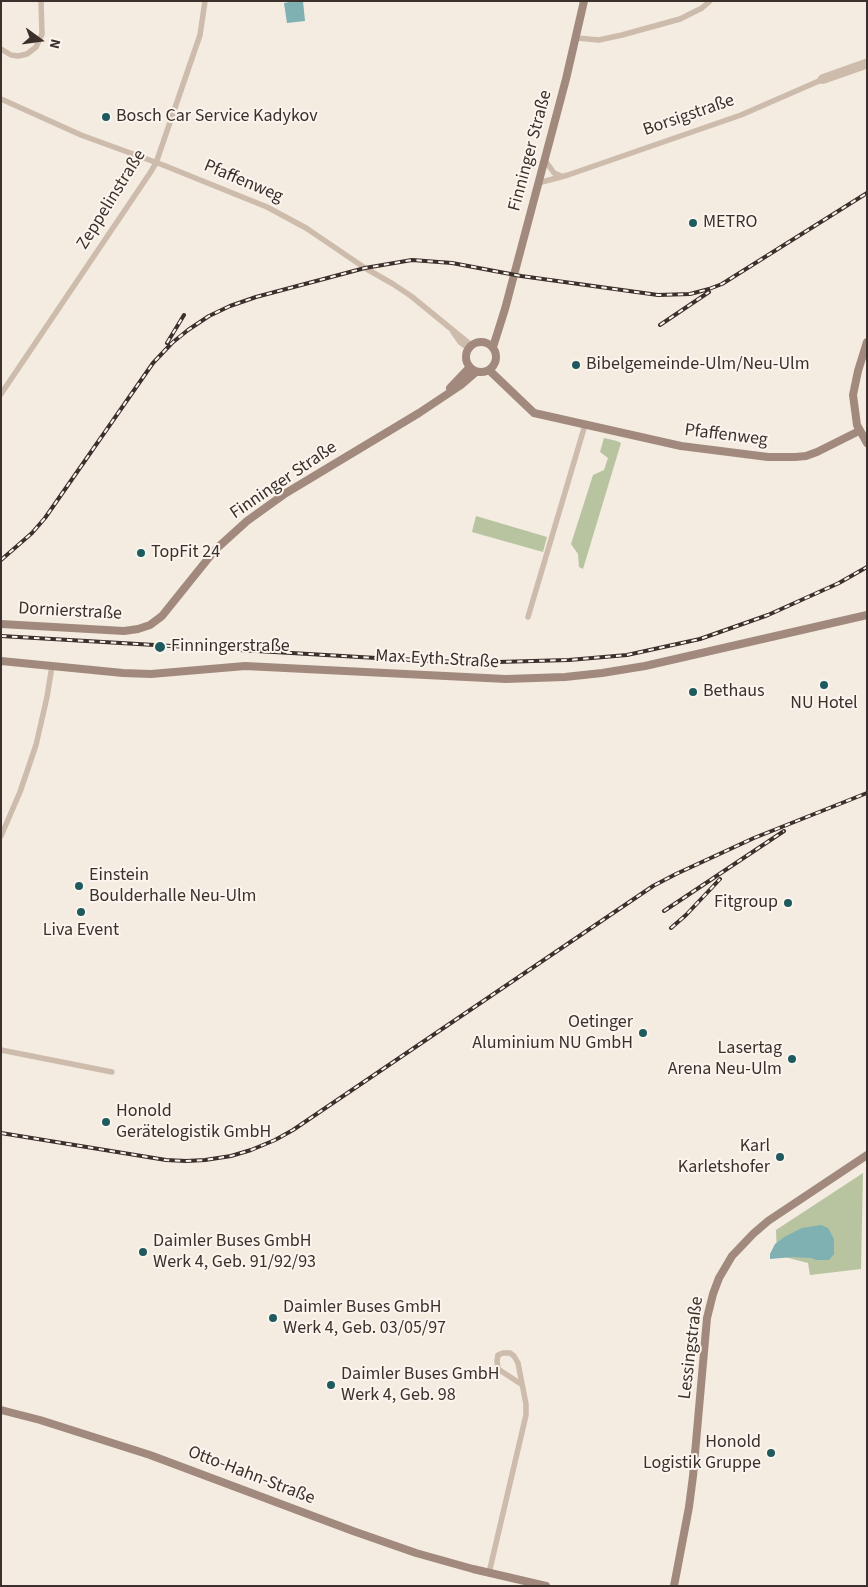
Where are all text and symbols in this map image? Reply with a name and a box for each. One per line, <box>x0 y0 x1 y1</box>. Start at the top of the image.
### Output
north arrow <box>15 15 65 65</box>
text: N <box>44 37 65 51</box>
street label: Finninger Straße <box>504 88 558 214</box>
street label: Borsigstraße <box>641 90 737 142</box>
place label: Bosch Car Service Kadykov <box>116 106 318 128</box>
marker: Bosch Car Service Kadykov <box>100 111 112 123</box>
street label: Zeppelinstraße <box>73 146 151 254</box>
street label: Pfaffenweg <box>200 156 286 208</box>
place label: METRO <box>703 212 757 234</box>
marker: METRO <box>687 217 699 229</box>
place label: Bibelgemeinde-Ulm/Neu-Ulm <box>586 354 810 376</box>
marker: Bibelgemeinde-Ulm/Neu-Ulm <box>570 359 582 371</box>
street label: Pfaffenweg <box>683 420 769 452</box>
street label: Finninger Straße <box>226 437 342 525</box>
place label: TopFit 24 <box>151 542 220 564</box>
marker: TopFit 24 <box>135 547 147 559</box>
street label: Dornierstraße <box>18 598 122 626</box>
place label: Finningerstraße <box>171 636 290 658</box>
marker: Finningerstraße <box>153 640 167 654</box>
street label: Max-Eyth-Straße <box>375 646 499 674</box>
marker: NU Hotel <box>818 679 830 691</box>
place label: Bethaus <box>703 681 765 703</box>
marker: Bethaus <box>687 686 699 698</box>
place label: NU Hotel <box>790 693 858 715</box>
place label: Einstein Boulderhalle Neu-Ulm <box>89 865 257 908</box>
marker: Einstein Boulderhalle Neu-Ulm <box>73 880 85 892</box>
place label: Fitgroup <box>714 892 778 914</box>
marker: Fitgroup <box>782 897 794 909</box>
marker: Liva Event <box>75 906 87 918</box>
place label: Liva Event <box>43 920 119 942</box>
place label: Oetinger Aluminium NU GmbH <box>472 1012 633 1054</box>
marker: Oetinger Aluminium NU GmbH <box>637 1027 649 1039</box>
place label: Lasertag Arena Neu-Ulm <box>668 1038 782 1080</box>
marker: Lasertag Arena Neu-Ulm <box>786 1053 798 1065</box>
place label: Honold Gerätelogistik GmbH <box>116 1101 271 1144</box>
marker: Honold Gerätelogistik GmbH <box>100 1116 112 1128</box>
place label: Karl Karletshofer <box>678 1136 770 1178</box>
marker: Karl Karletshofer <box>774 1151 786 1163</box>
place label: Daimler Buses GmbH Werk 4, Geb. 91/92/93 <box>153 1231 316 1274</box>
marker: Daimler Buses GmbH Werk 4, Geb. 91/92/93 <box>137 1246 149 1258</box>
street label: Lessingstraße <box>675 1295 709 1401</box>
place label: Daimler Buses GmbH Werk 4, Geb. 03/05/97 <box>283 1297 446 1340</box>
marker: Daimler Buses GmbH Werk 4, Geb. 03/05/97 <box>267 1312 279 1324</box>
place label: Daimler Buses GmbH Werk 4, Geb. 98 <box>341 1364 500 1406</box>
marker: Daimler Buses GmbH Werk 4, Geb. 98 <box>325 1379 337 1391</box>
place label: Honold Logistik Gruppe <box>643 1432 761 1475</box>
street label: Otto-Hahn-Straße <box>185 1442 317 1510</box>
marker: Honold Logistik Gruppe <box>765 1447 777 1459</box>

